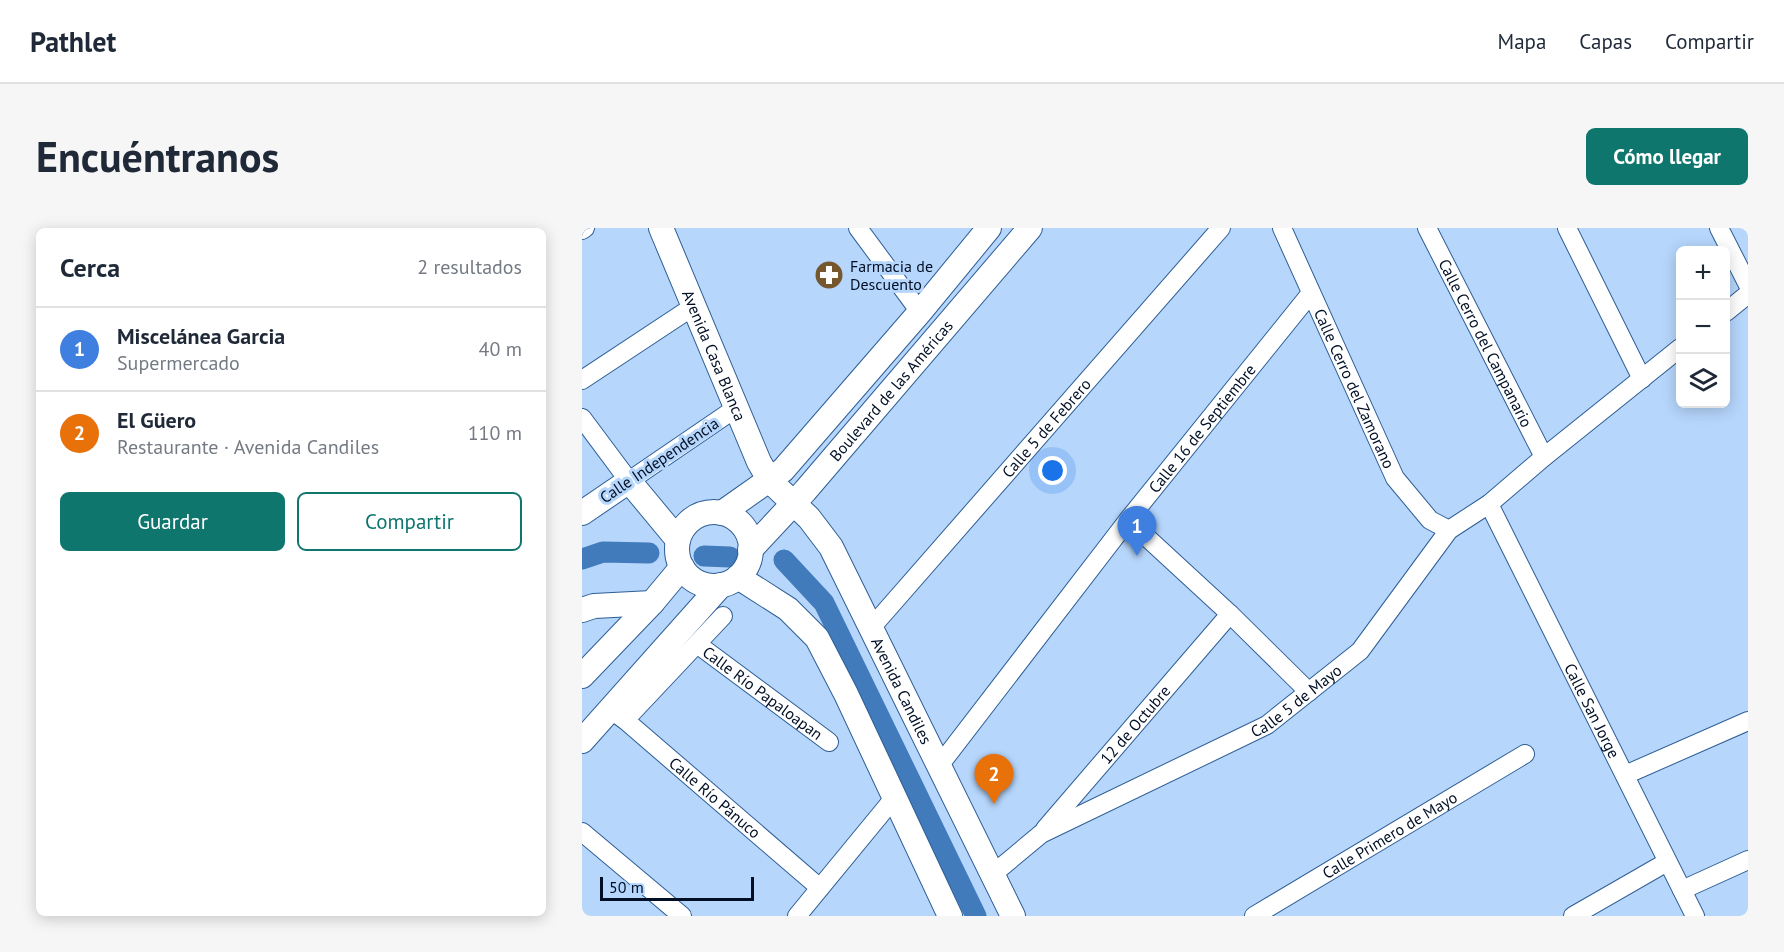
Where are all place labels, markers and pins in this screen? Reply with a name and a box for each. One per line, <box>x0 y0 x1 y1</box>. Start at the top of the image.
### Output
place label: Farmacia de Descuento <box>850 256 933 294</box>
pharmacy icon: Farmacia de Descuento <box>813 259 845 291</box>
pin: 1 <box>1118 506 1156 556</box>
pin: 2 <box>974 754 1014 804</box>

